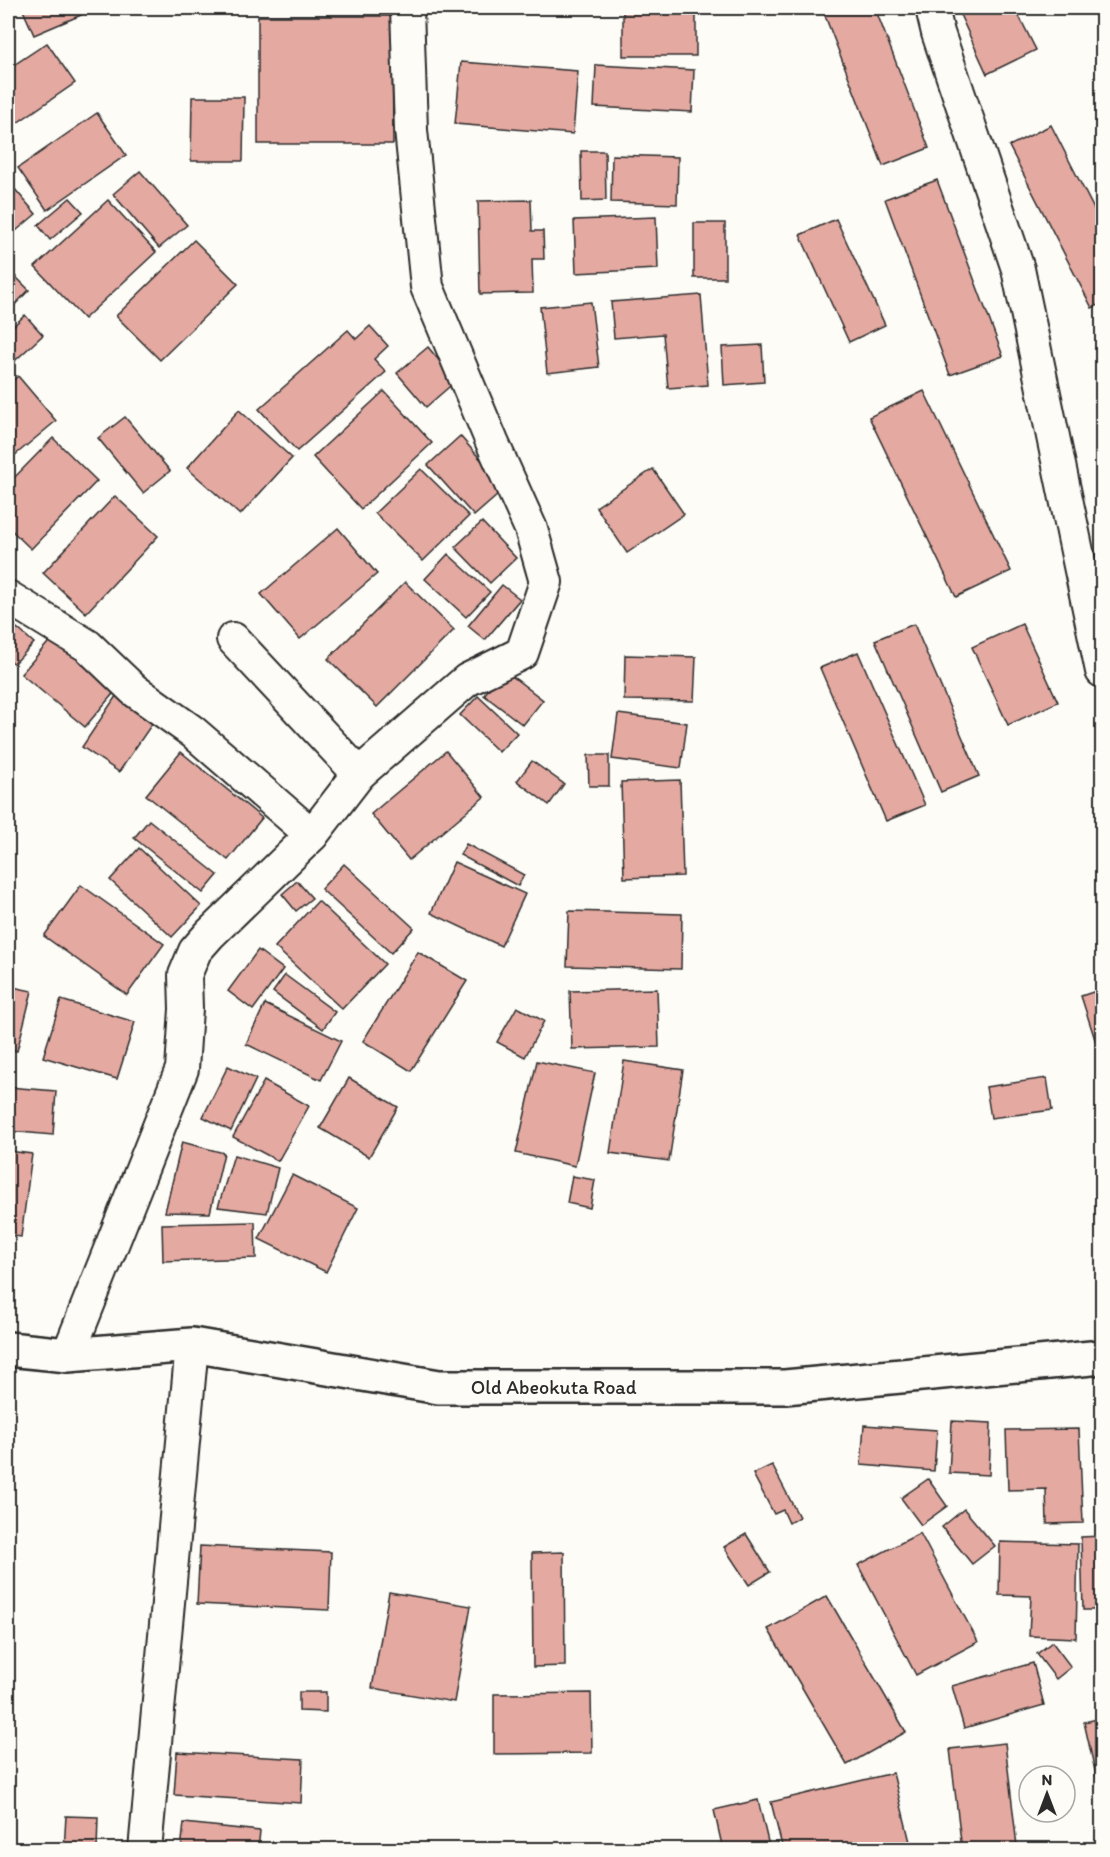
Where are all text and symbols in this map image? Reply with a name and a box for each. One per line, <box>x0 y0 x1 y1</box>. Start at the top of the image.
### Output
street label: Old Abeokuta Road <box>471 1375 637 1399</box>
north arrow <box>1017 1764 1077 1824</box>
text: N <box>1042 1770 1052 1789</box>

